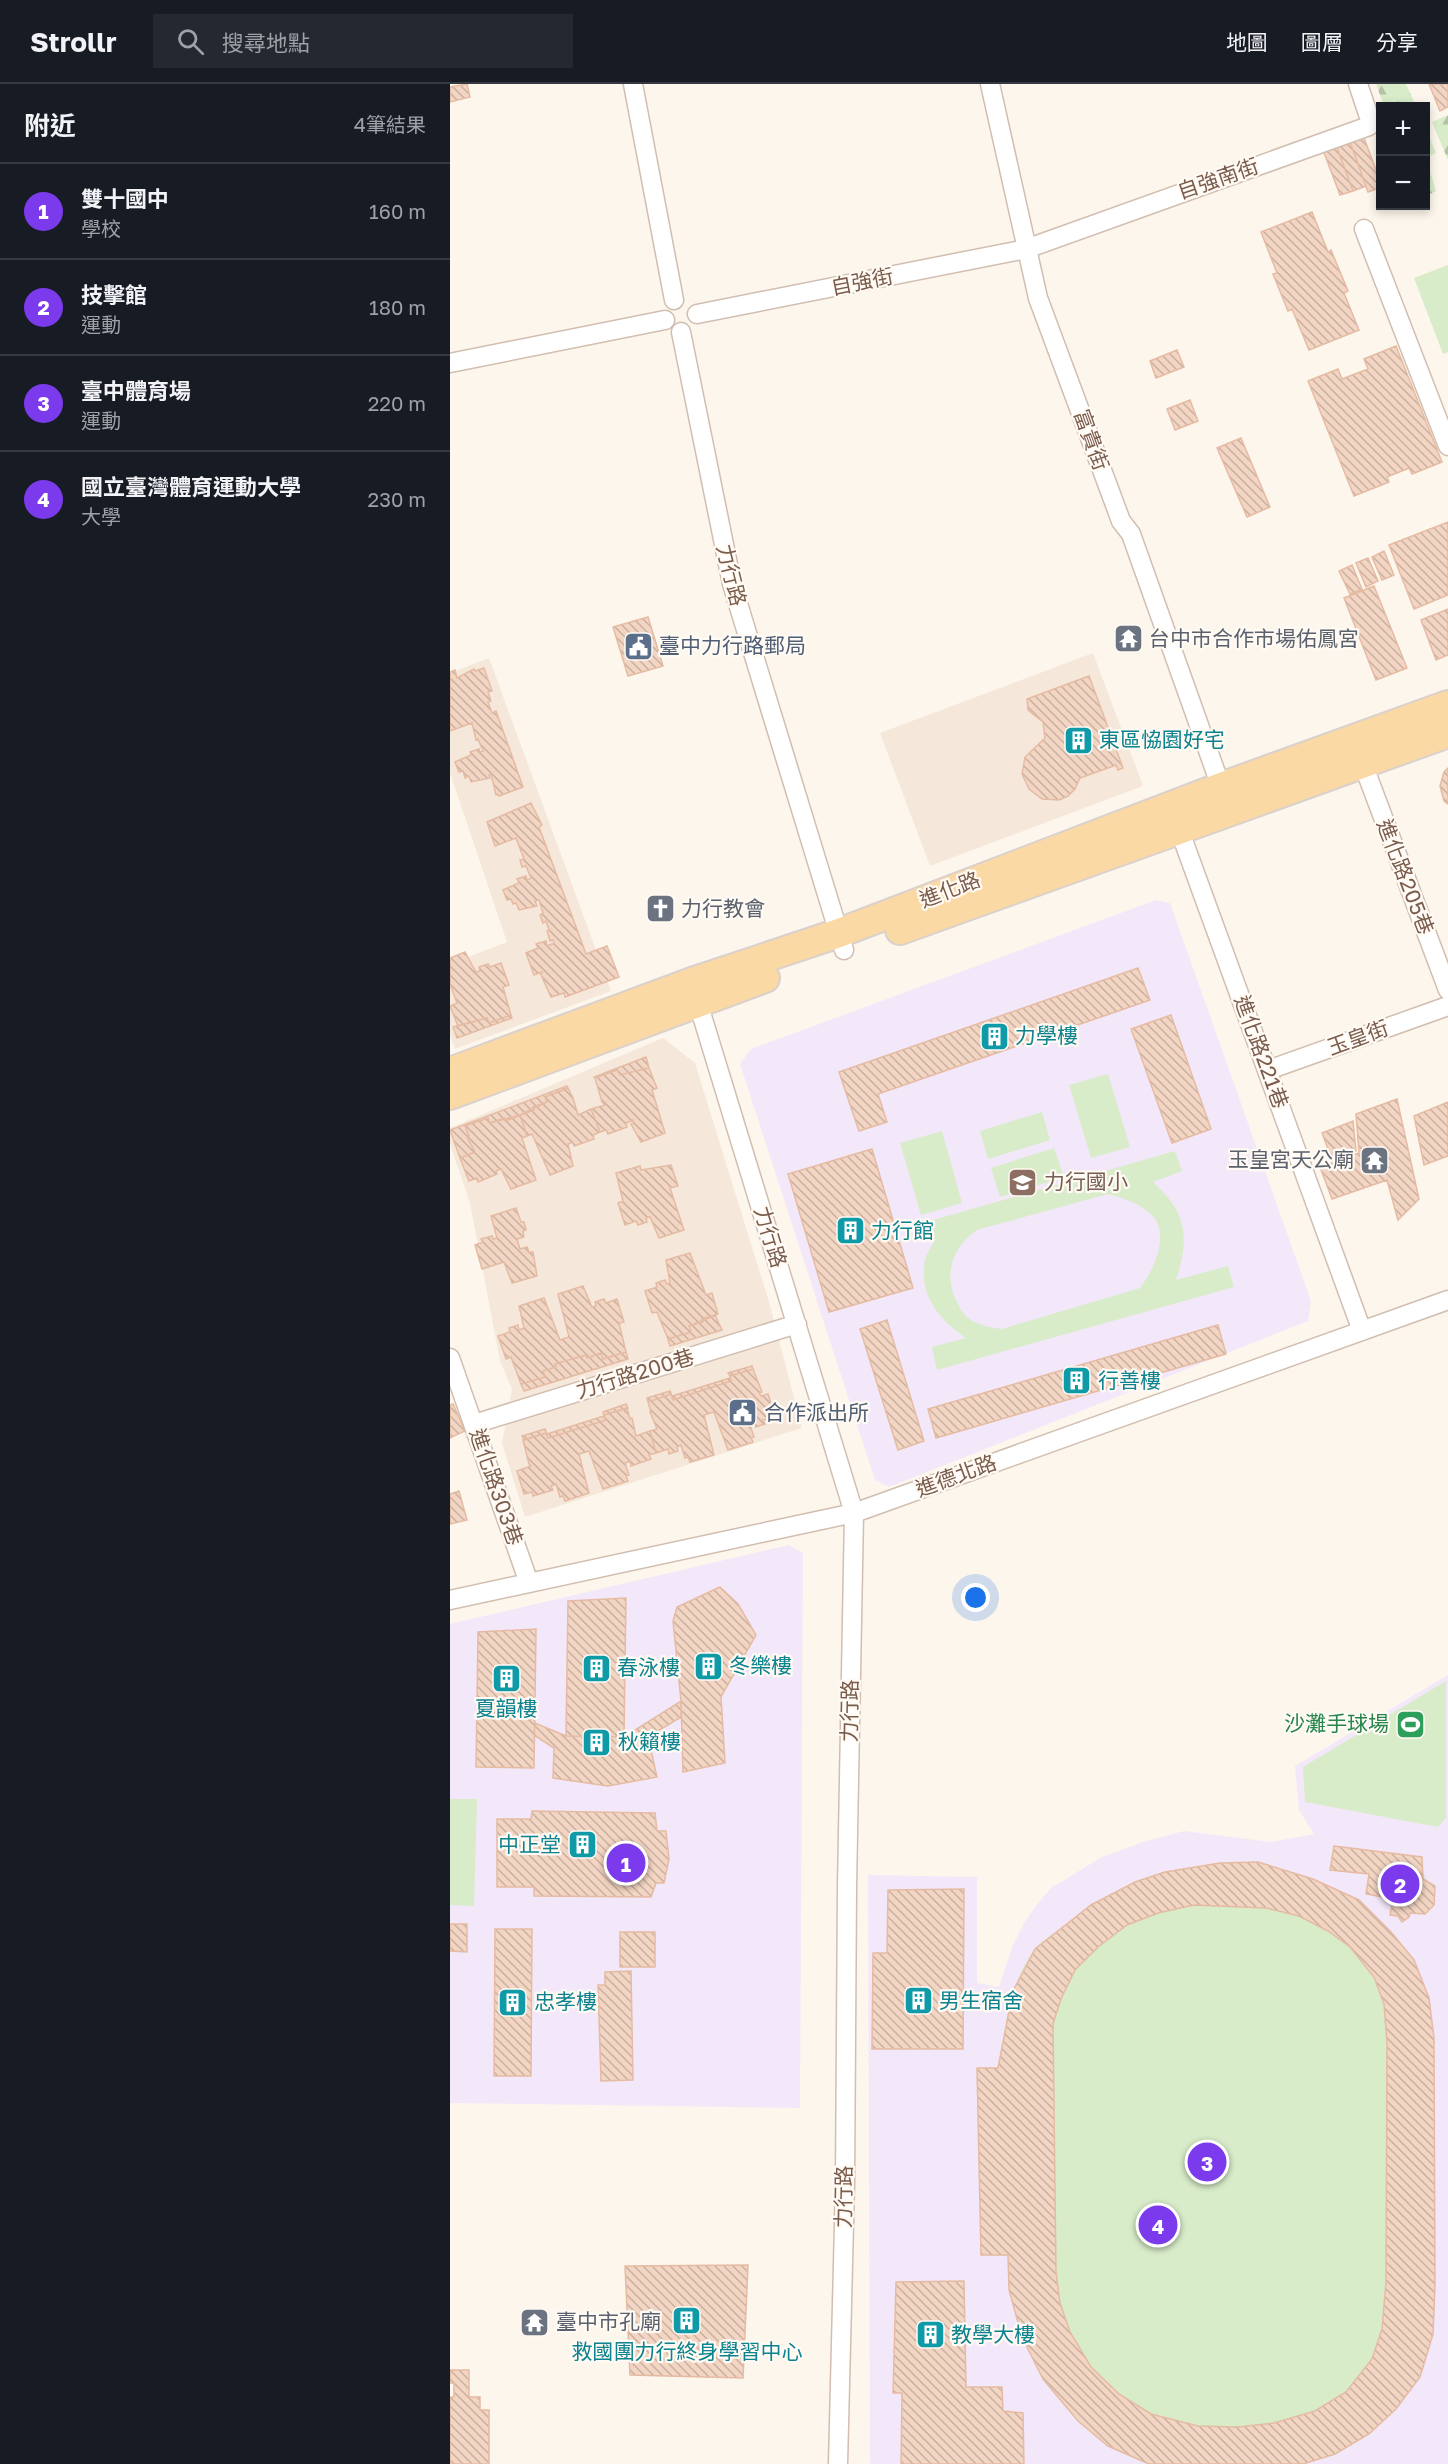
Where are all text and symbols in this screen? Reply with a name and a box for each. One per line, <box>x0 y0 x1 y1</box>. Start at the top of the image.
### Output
search box <box>153 14 573 68</box>
text: Strollr <box>30 25 117 58</box>
icon: search <box>174 25 207 58</box>
text: 搜尋地點 <box>222 29 310 56</box>
text: 地圖 <box>1226 29 1268 55</box>
text: 圖層 <box>1301 29 1343 55</box>
text: 分享 <box>1376 29 1418 55</box>
map controls <box>1376 102 1430 210</box>
button: + <box>1376 102 1430 156</box>
text: 附近 <box>24 110 76 141</box>
text: 4筆結果 <box>354 112 426 136</box>
street label: 自強南街 <box>1174 152 1262 204</box>
button: − <box>1376 156 1430 210</box>
text: 雙十國中 <box>81 185 169 212</box>
text: 1 <box>38 199 49 223</box>
text: 160 m <box>369 199 426 223</box>
text: 學校 <box>81 216 121 240</box>
street label: 自強街 <box>828 262 895 300</box>
text: 技擊館 <box>81 281 147 308</box>
text: 2 <box>37 295 50 319</box>
text: 180 m <box>369 295 426 319</box>
text: 運動 <box>81 312 121 336</box>
text: 臺中體育場 <box>81 377 191 404</box>
text: 3 <box>37 391 50 415</box>
text: 220 m <box>368 391 426 415</box>
street label: 富貴街 <box>1069 406 1115 474</box>
text: 運動 <box>81 408 121 432</box>
text: 國立臺灣體育運動大學 <box>81 473 301 500</box>
text: 4 <box>37 487 50 511</box>
text: 230 m <box>368 487 426 511</box>
text: 大學 <box>81 504 121 528</box>
street label: 力行路 <box>712 541 752 608</box>
temple icon: 台中市合作市場佑鳳宮 <box>1112 623 1144 655</box>
place label: 台中市合作市場佑鳳宮 <box>1149 625 1359 651</box>
public building icon: 臺中力行路郵局 <box>622 630 654 662</box>
place label: 臺中力行路郵局 <box>659 632 806 658</box>
building icon: 東區恊園好宅 <box>1062 724 1094 756</box>
place label: 東區恊園好宅 <box>1099 726 1225 752</box>
street label: 進化路205巷 <box>1372 815 1440 938</box>
street label: 進化路 <box>916 866 984 912</box>
church icon: 力行教會 <box>644 893 676 925</box>
place label: 力行教會 <box>681 895 765 921</box>
street label: 進化路221巷 <box>1229 992 1294 1112</box>
street label: 玉皇街 <box>1324 1014 1392 1060</box>
building icon: 力學樓 <box>978 1020 1010 1052</box>
place label: 力學樓 <box>1015 1022 1078 1048</box>
temple icon: 玉皇宮天公廟 <box>1359 1144 1391 1176</box>
place label: 玉皇宮天公廟 <box>1228 1146 1354 1172</box>
school or university icon: 力行國小 <box>1007 1166 1039 1198</box>
place label: 力行國小 <box>1044 1168 1128 1194</box>
street label: 力行路 <box>749 1203 793 1271</box>
building icon: 力行館 <box>834 1215 866 1247</box>
place label: 力行館 <box>871 1217 934 1243</box>
street label: 力行路200巷 <box>572 1343 697 1403</box>
building icon: 行善樓 <box>1061 1365 1093 1397</box>
place label: 行善樓 <box>1098 1367 1161 1393</box>
public building icon: 合作派出所 <box>727 1397 759 1429</box>
place label: 合作派出所 <box>764 1399 869 1425</box>
street label: 進化路303巷 <box>465 1425 529 1548</box>
street label: 進德北路 <box>912 1448 1000 1502</box>
your location <box>961 1583 990 1612</box>
building icon: 冬樂樓 <box>692 1650 724 1682</box>
building icon: 春泳樓 <box>580 1652 612 1684</box>
place label: 冬樂樓 <box>729 1652 792 1678</box>
place label: 春泳樓 <box>617 1654 680 1680</box>
building icon: 夏韻樓 <box>490 1662 522 1694</box>
street label: 力行路 <box>835 1679 863 1743</box>
place label: 夏韻樓 <box>475 1695 538 1721</box>
sports icon: 沙灘手球場 <box>1394 1708 1426 1740</box>
place label: 沙灘手球場 <box>1284 1710 1389 1736</box>
building icon: 秋籟樓 <box>581 1726 613 1758</box>
place label: 秋籟樓 <box>618 1728 681 1754</box>
building icon: 中正堂 <box>566 1829 598 1861</box>
place label: 中正堂 <box>498 1831 561 1857</box>
pin: 1 <box>606 1840 645 1886</box>
pin: 2 <box>1380 1862 1420 1906</box>
building icon: 男生宿舍 <box>902 1985 934 2017</box>
building icon: 忠孝樓 <box>497 1986 529 2018</box>
place label: 男生宿舍 <box>939 1987 1023 2013</box>
place label: 忠孝樓 <box>534 1988 597 2014</box>
pin: 3 <box>1188 2140 1227 2184</box>
street label: 力行路 <box>829 2165 857 2229</box>
pin: 4 <box>1138 2202 1178 2248</box>
building icon: 救國團力行終身學習中心 <box>671 2305 703 2337</box>
temple icon: 臺中市孔廟 <box>519 2306 551 2338</box>
place label: 臺中市孔廟 <box>556 2308 661 2334</box>
building icon: 教學大樓 <box>914 2319 946 2351</box>
place label: 教學大樓 <box>951 2321 1035 2347</box>
place label: 救國團力行終身學習中心 <box>572 2338 803 2364</box>

